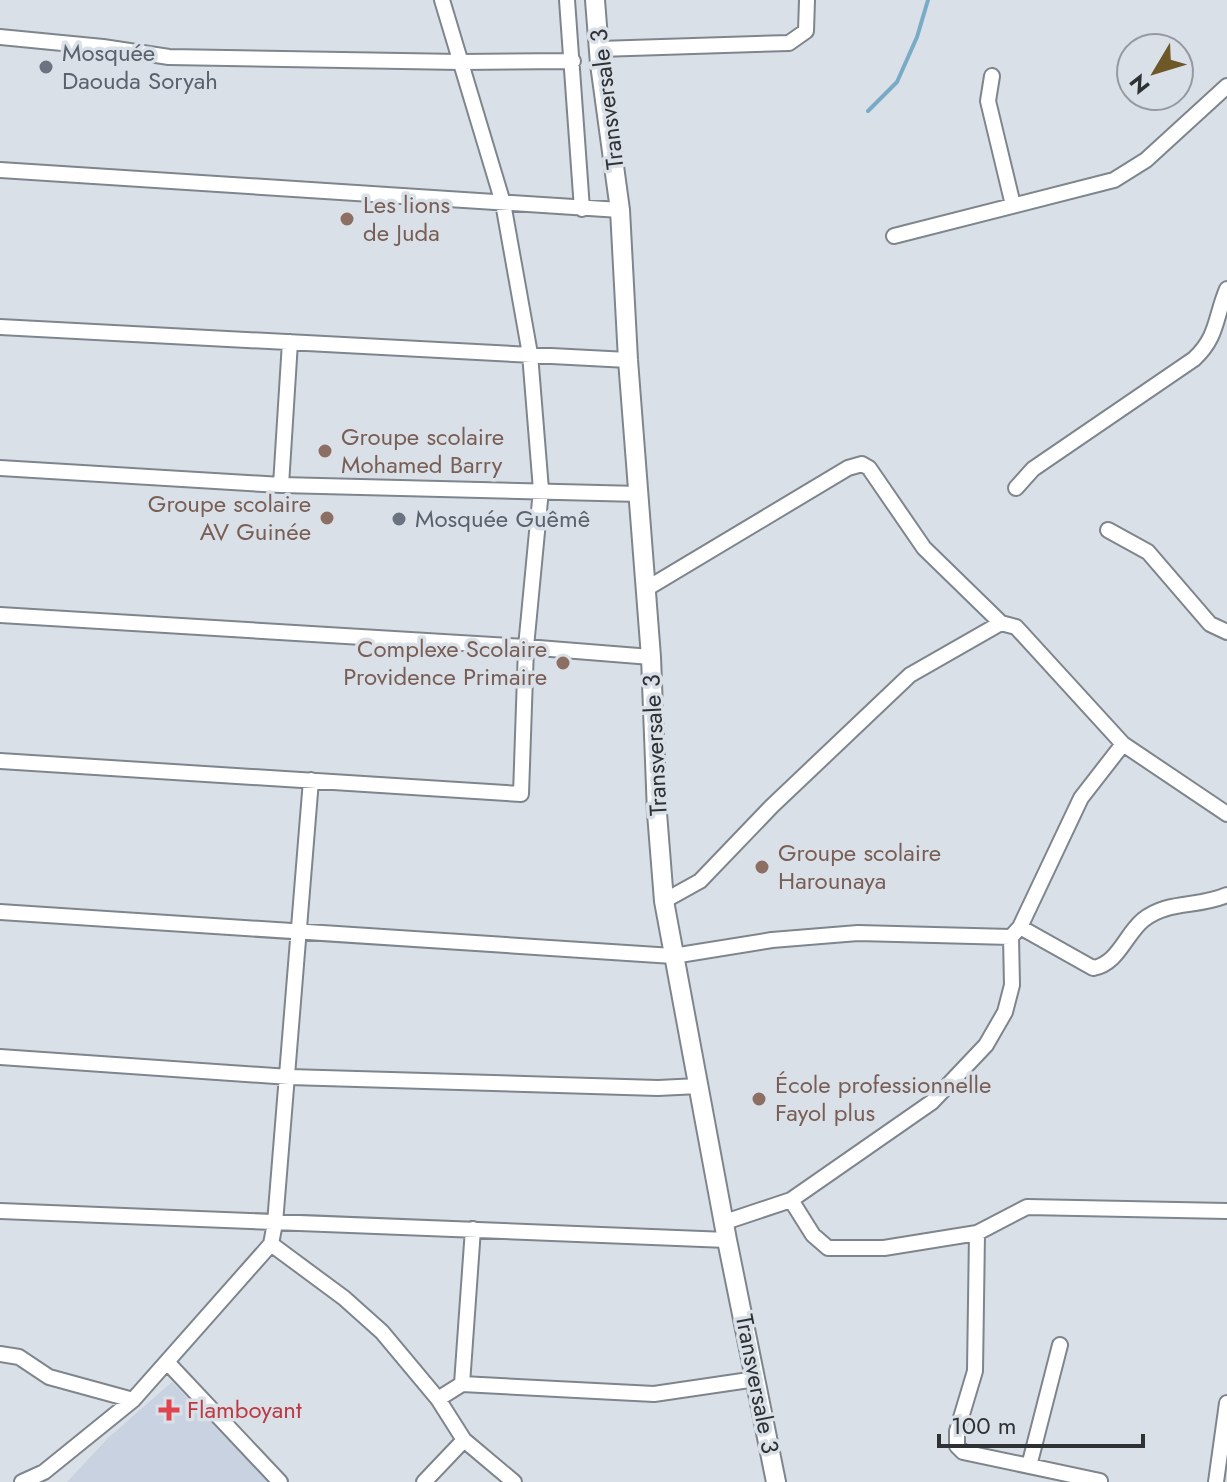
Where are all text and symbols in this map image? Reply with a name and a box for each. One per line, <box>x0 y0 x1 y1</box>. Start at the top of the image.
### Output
street label: Transversale 3 <box>581 27 632 171</box>
north arrow <box>1115 32 1195 112</box>
place label: Mosquée Daouda Soryah <box>62 35 218 98</box>
marker: Mosquée Daouda Soryah <box>37 58 55 76</box>
text: N <box>1121 68 1157 101</box>
place label: Les lions de Juda <box>363 187 450 250</box>
marker: Les lions de Juda <box>338 210 356 228</box>
place label: Groupe scolaire Mohamed Barry <box>341 419 504 482</box>
marker: Groupe scolaire Mohamed Barry <box>316 442 334 460</box>
place label: Groupe scolaire AV Guinée <box>148 486 311 549</box>
place label: Mosquée Guêmê <box>415 501 590 536</box>
marker: Groupe scolaire AV Guinée <box>318 509 336 527</box>
marker: Mosquée Guêmê <box>390 510 408 528</box>
place label: Complexe Scolaire Providence Primaire <box>343 631 547 694</box>
marker: Complexe Scolaire Providence Primaire <box>554 654 572 672</box>
street label: Transversale 3 <box>633 674 676 817</box>
place label: Groupe scolaire Harounaya <box>778 835 941 898</box>
marker: Groupe scolaire Harounaya <box>753 858 771 876</box>
place label: École professionnelle Fayol plus <box>775 1067 991 1130</box>
marker: École professionnelle Fayol plus <box>750 1090 768 1108</box>
street label: Transversale 3 <box>727 1311 788 1457</box>
place label: Flamboyant <box>187 1392 302 1427</box>
scale bar <box>939 1398 1143 1448</box>
marker: Flamboyant <box>158 1399 180 1421</box>
text: 100 m <box>951 1408 1017 1443</box>

